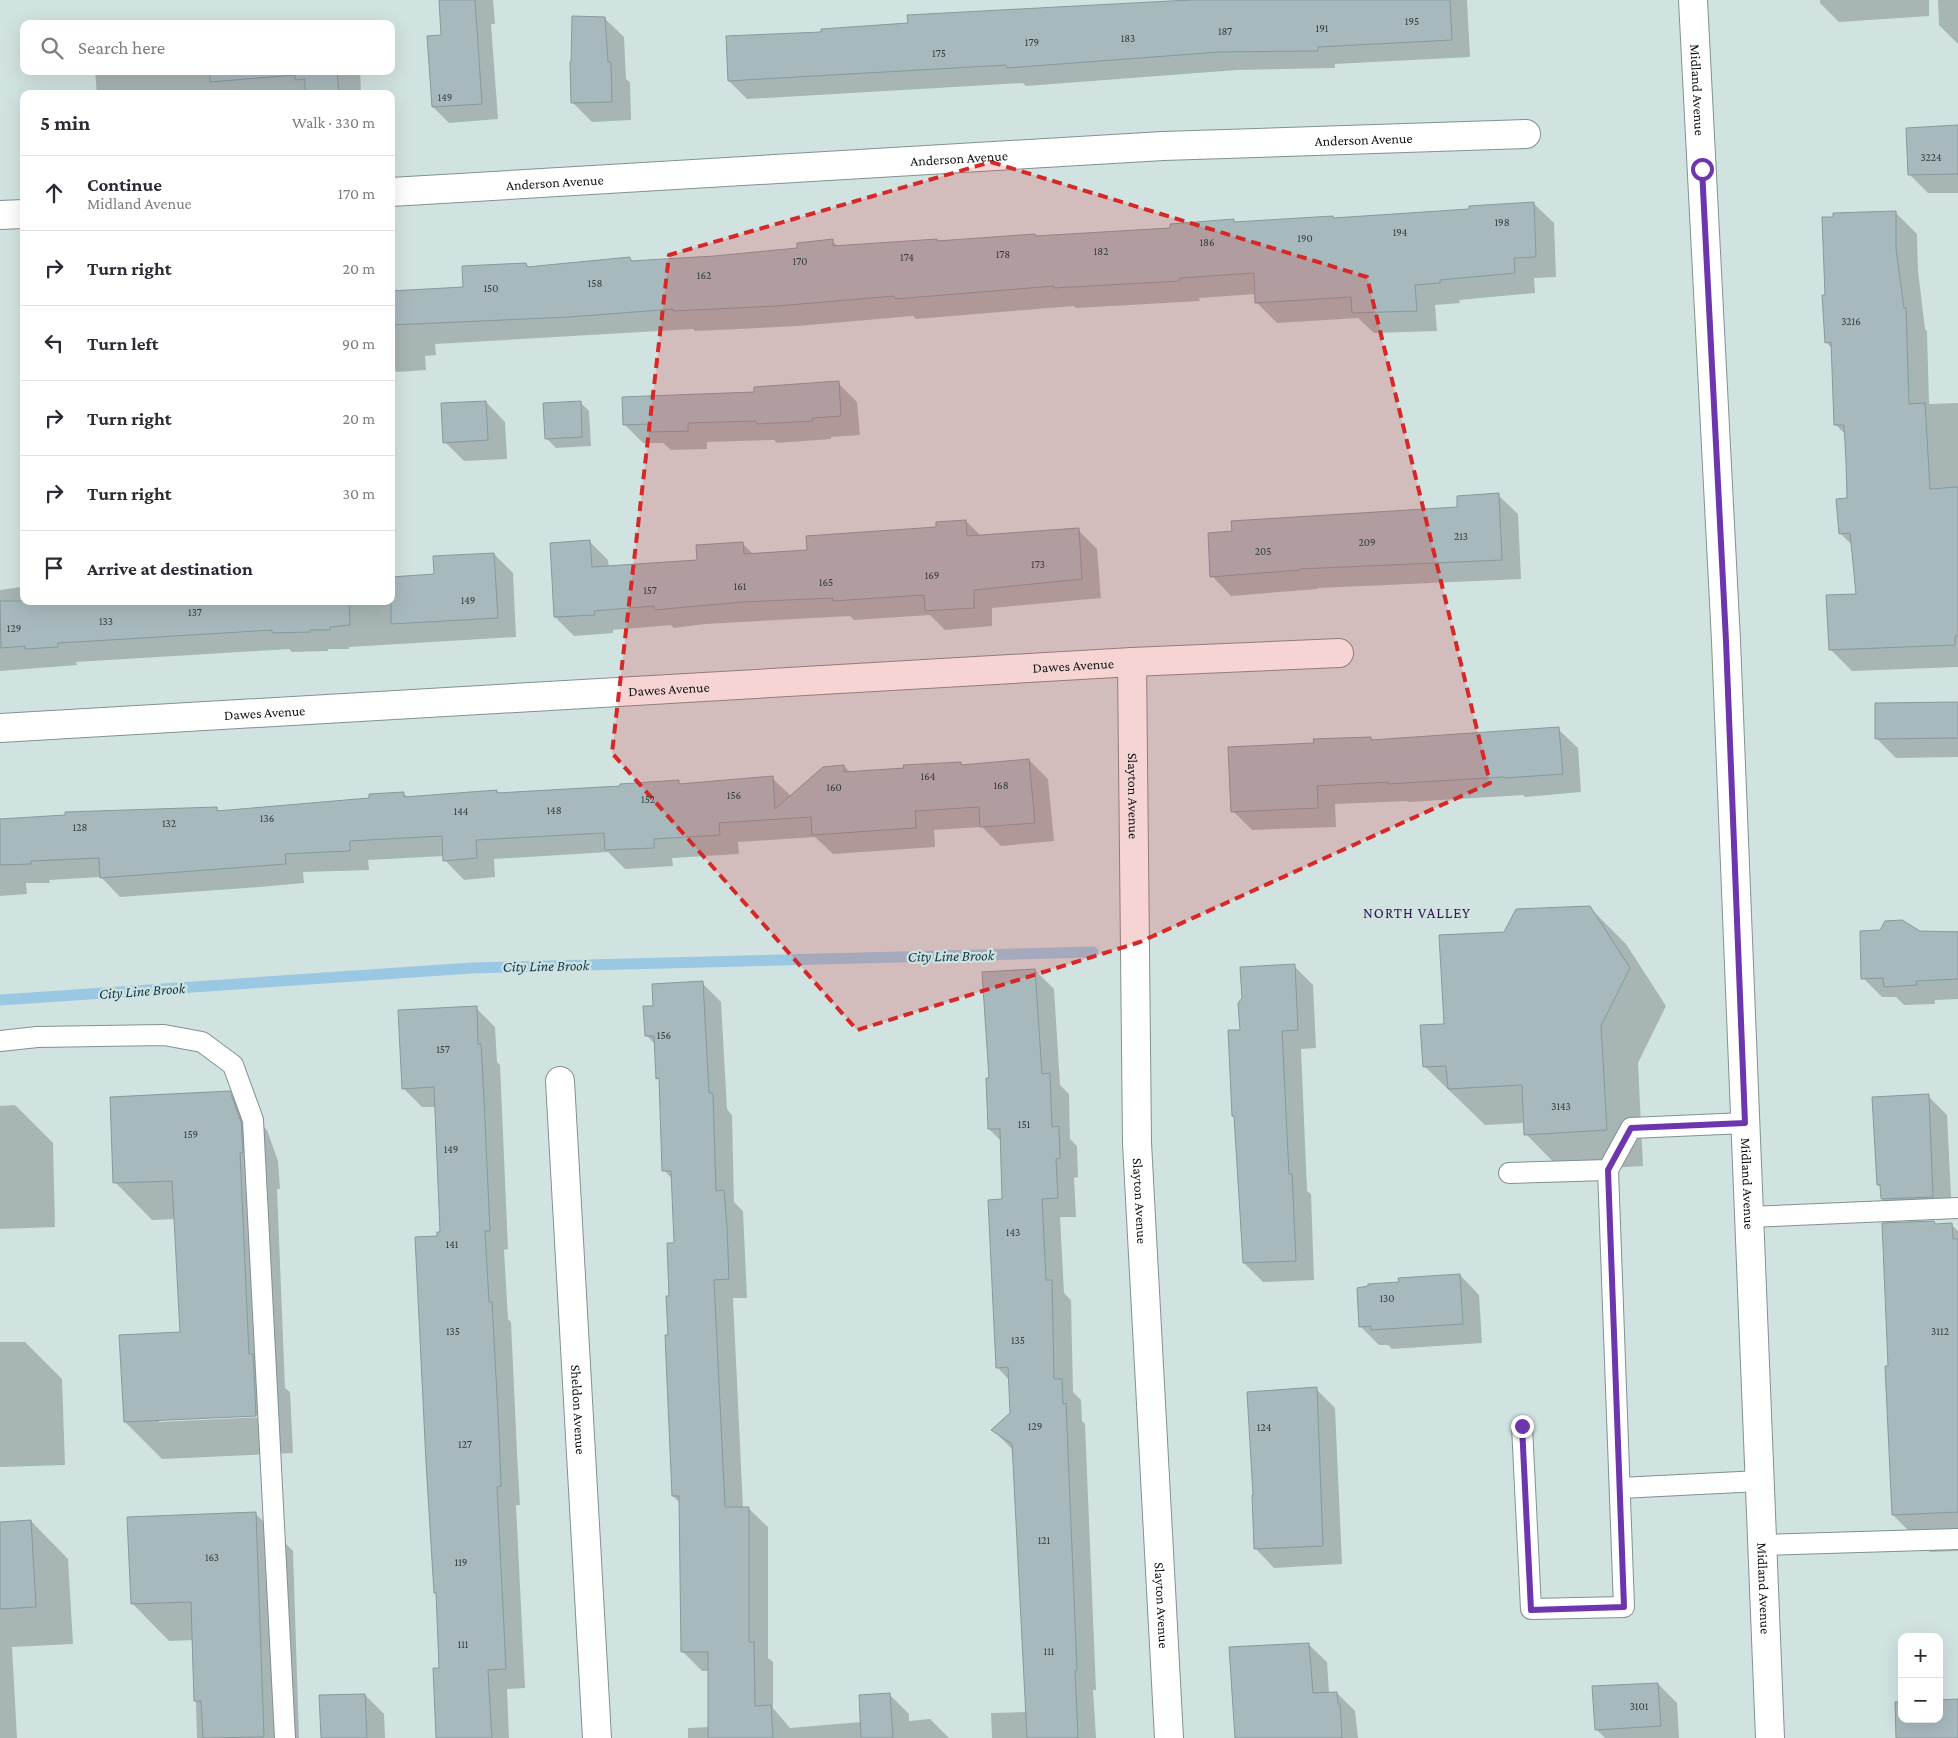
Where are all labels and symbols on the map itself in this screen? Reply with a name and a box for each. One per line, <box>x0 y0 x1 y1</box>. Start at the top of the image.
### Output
house number: 195 <box>1405 15 1419 27</box>
house number: 191 <box>1316 22 1329 34</box>
house number: 187 <box>1218 25 1232 37</box>
house number: 183 <box>1121 32 1135 44</box>
house number: 179 <box>1025 36 1039 48</box>
street label: Midland Avenue <box>1687 44 1708 136</box>
house number: 175 <box>932 47 946 59</box>
house number: 149 <box>438 91 452 103</box>
street label: Anderson Avenue <box>1314 130 1413 149</box>
street label: Anderson Avenue <box>910 147 1008 169</box>
house number: 3224 <box>1920 151 1942 163</box>
route start <box>1691 158 1714 181</box>
street label: Anderson Avenue <box>505 171 604 193</box>
house number: 198 <box>1494 216 1510 228</box>
house number: 194 <box>1393 226 1408 238</box>
house number: 190 <box>1297 232 1313 244</box>
house number: 186 <box>1199 236 1215 248</box>
house number: 182 <box>1094 245 1108 257</box>
house number: 178 <box>996 248 1010 260</box>
house number: 174 <box>900 251 914 263</box>
house number: 170 <box>793 255 807 267</box>
house number: 162 <box>697 269 711 281</box>
house number: 158 <box>588 277 602 289</box>
house number: 150 <box>483 282 499 294</box>
house number: 3216 <box>1841 315 1861 327</box>
house number: 213 <box>1454 530 1468 542</box>
house number: 209 <box>1358 536 1376 548</box>
house number: 205 <box>1255 545 1271 557</box>
house number: 173 <box>1031 558 1045 570</box>
house number: 169 <box>925 569 939 581</box>
house number: 165 <box>819 576 833 588</box>
house number: 161 <box>734 580 747 592</box>
house number: 157 <box>643 584 657 596</box>
house number: 149 <box>461 594 475 606</box>
house number: 137 <box>188 606 202 618</box>
house number: 133 <box>99 615 113 627</box>
house number: 129 <box>7 622 21 634</box>
street label: Dawes Avenue <box>1032 655 1114 676</box>
street label: Dawes Avenue <box>628 679 710 699</box>
street label: Dawes Avenue <box>223 702 306 723</box>
street label: Slayton Avenue <box>1125 753 1142 839</box>
house number: 164 <box>921 770 936 782</box>
house number: 168 <box>993 779 1009 791</box>
house number: 160 <box>826 781 842 793</box>
house number: 156 <box>727 789 741 801</box>
house number: 152 <box>641 793 655 805</box>
house number: 148 <box>546 804 562 816</box>
house number: 144 <box>454 805 469 817</box>
house number: 136 <box>260 812 274 824</box>
house number: 132 <box>162 817 176 829</box>
house number: 128 <box>73 821 87 833</box>
district label: NORTH VALLEY <box>1363 905 1471 921</box>
water label: City Line Brook <box>908 947 996 966</box>
water label: City Line Brook <box>503 957 591 976</box>
water label: City Line Brook <box>98 980 187 1003</box>
house number: 156 <box>657 1029 671 1041</box>
house number: 157 <box>436 1043 450 1055</box>
house number: 3143 <box>1551 1100 1571 1112</box>
house number: 151 <box>1018 1118 1031 1130</box>
house number: 159 <box>184 1128 198 1140</box>
street label: Midland Avenue <box>1738 1138 1758 1230</box>
house number: 149 <box>444 1143 458 1155</box>
street label: Slayton Avenue <box>1130 1157 1150 1244</box>
house number: 143 <box>1006 1226 1020 1238</box>
house number: 141 <box>446 1238 459 1250</box>
house number: 130 <box>1379 1292 1395 1304</box>
house number: 135 <box>446 1325 460 1337</box>
house number: 3112 <box>1931 1325 1949 1337</box>
house number: 135 <box>1011 1334 1025 1346</box>
street label: Sheldon Avenue <box>568 1364 589 1455</box>
route end <box>1511 1415 1534 1438</box>
house number: 129 <box>1028 1420 1042 1432</box>
house number: 124 <box>1257 1421 1272 1433</box>
house number: 127 <box>458 1438 472 1450</box>
house number: 121 <box>1038 1534 1051 1546</box>
street label: Midland Avenue <box>1754 1542 1774 1635</box>
house number: 163 <box>205 1551 219 1563</box>
house number: 119 <box>455 1556 467 1568</box>
street label: Slayton Avenue <box>1152 1562 1172 1649</box>
house number: 111 <box>458 1638 469 1650</box>
house number: 111 <box>1044 1645 1055 1657</box>
house number: 3101 <box>1630 1700 1649 1712</box>

